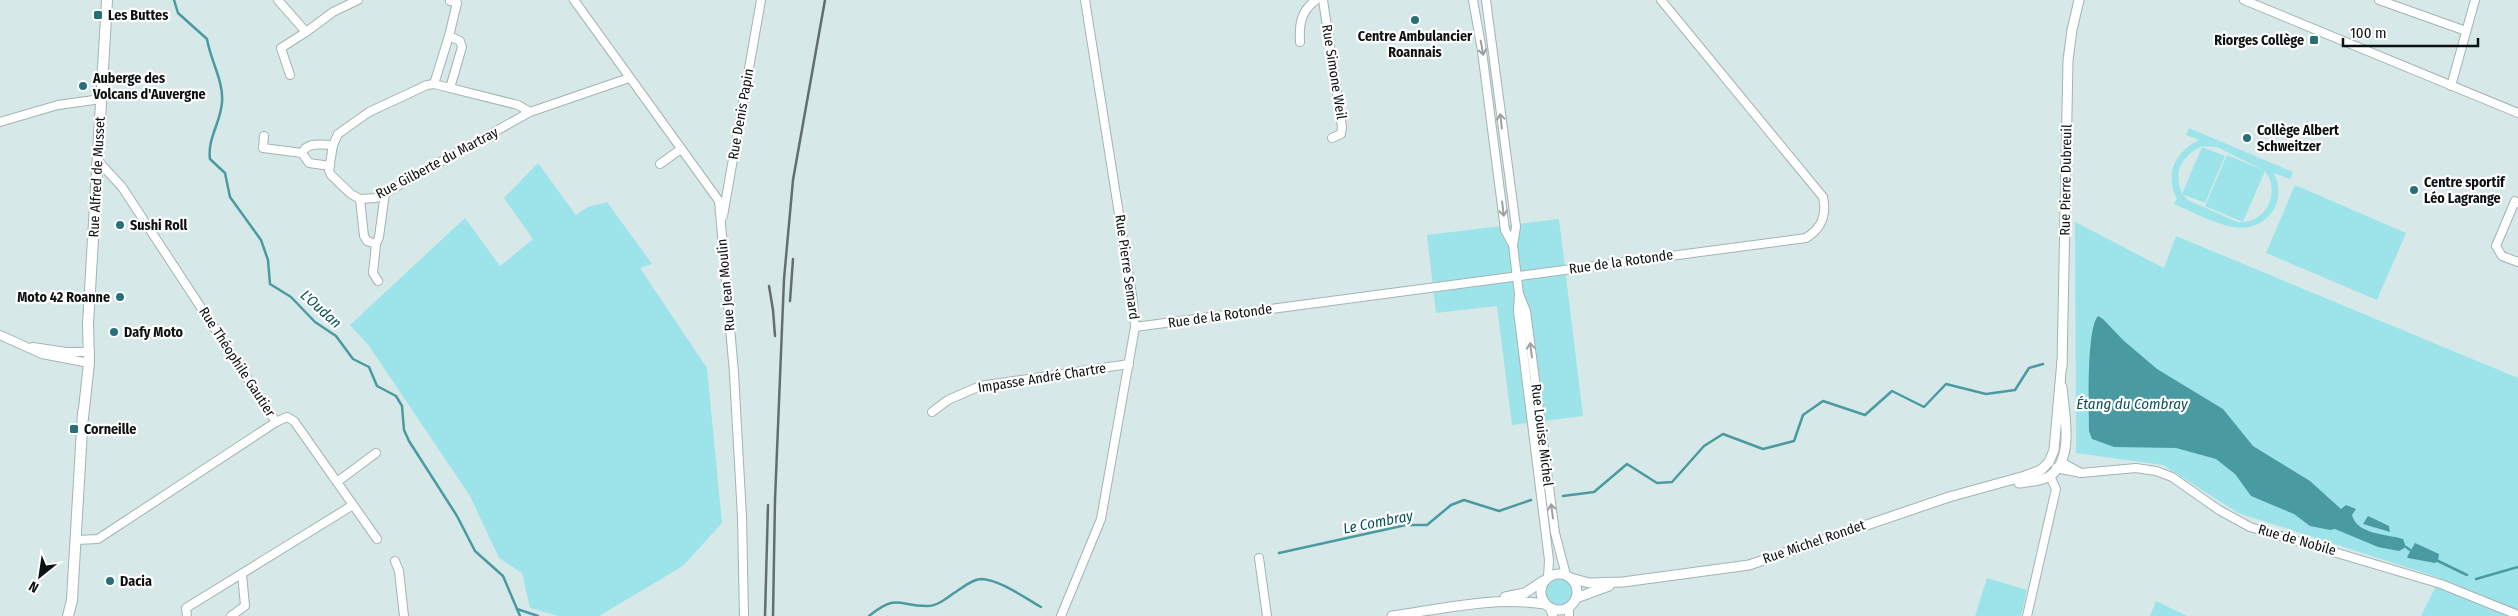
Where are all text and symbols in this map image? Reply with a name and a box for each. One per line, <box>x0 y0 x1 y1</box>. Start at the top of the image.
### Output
place label: Les Buttes <box>108 7 168 24</box>
marker: Les Buttes <box>92 9 104 21</box>
marker: Centre Ambulancier Roannais <box>1409 14 1421 26</box>
scale bar <box>2343 15 2478 47</box>
street label: Rue Simone Weil <box>1318 23 1350 121</box>
text: 100 m <box>2350 24 2387 42</box>
place label: Centre Ambulancier Roannais <box>1358 28 1473 61</box>
place label: Riorges Collège <box>2214 32 2304 49</box>
marker: Riorges Collège <box>2308 34 2320 46</box>
one-way arrow <box>1477 40 1487 56</box>
street label: Rue Denis Papin <box>725 67 757 161</box>
place label: Auberge des Volcans d'Auvergne <box>92 70 206 103</box>
marker: Auberge des Volcans d'Auvergne <box>77 80 89 92</box>
one-way arrow <box>1496 113 1506 129</box>
street label: Rue Alfred de Musset <box>85 116 109 238</box>
place label: Collège Albert Schweitzer <box>2257 122 2340 155</box>
street label: Rue Gilberte du Martray <box>373 123 502 202</box>
street label: Rue Pierre Dubreuil <box>2057 124 2075 236</box>
marker: Collège Albert Schweitzer <box>2241 132 2253 144</box>
place label: Centre sportif Léo Lagrange <box>2424 174 2506 207</box>
marker: Centre sportif Léo Lagrange <box>2408 184 2420 196</box>
one-way arrow <box>1498 201 1508 217</box>
street label: Rue Pierre Semard <box>1111 213 1143 321</box>
place label: Sushi Roll <box>130 217 187 234</box>
marker: Sushi Roll <box>114 219 126 231</box>
street label: Rue Jean Moulin <box>713 238 739 332</box>
street label: Rue de la Rotonde <box>1568 246 1674 278</box>
water label: L'Oudan <box>297 286 345 332</box>
place label: Moto 42 Roanne <box>17 289 110 306</box>
marker: Moto 42 Roanne <box>114 291 126 303</box>
street label: Rue de la Rotonde <box>1167 300 1273 332</box>
street label: Rue Théophile Gautier <box>195 304 279 420</box>
place label: Dafy Moto <box>124 324 184 341</box>
marker: Dafy Moto <box>108 326 120 338</box>
one-way arrow <box>1526 342 1536 358</box>
street label: Impasse André Chartre <box>977 359 1107 397</box>
street label: Rue Louise Michel <box>1527 383 1557 487</box>
water label: Étang du Combray <box>2076 395 2189 413</box>
place label: Corneille <box>84 421 136 438</box>
marker: Corneille <box>68 423 80 435</box>
one-way arrow <box>1546 503 1556 519</box>
water label: Le Combray <box>1342 506 1416 538</box>
street label: Rue Michel Rondet <box>1761 516 1868 567</box>
street label: Rue de Nobile <box>2256 521 2338 559</box>
north arrow <box>15 551 65 601</box>
place label: Dacia <box>120 573 152 590</box>
marker: Dacia <box>104 575 116 587</box>
text: N <box>26 577 42 596</box>

